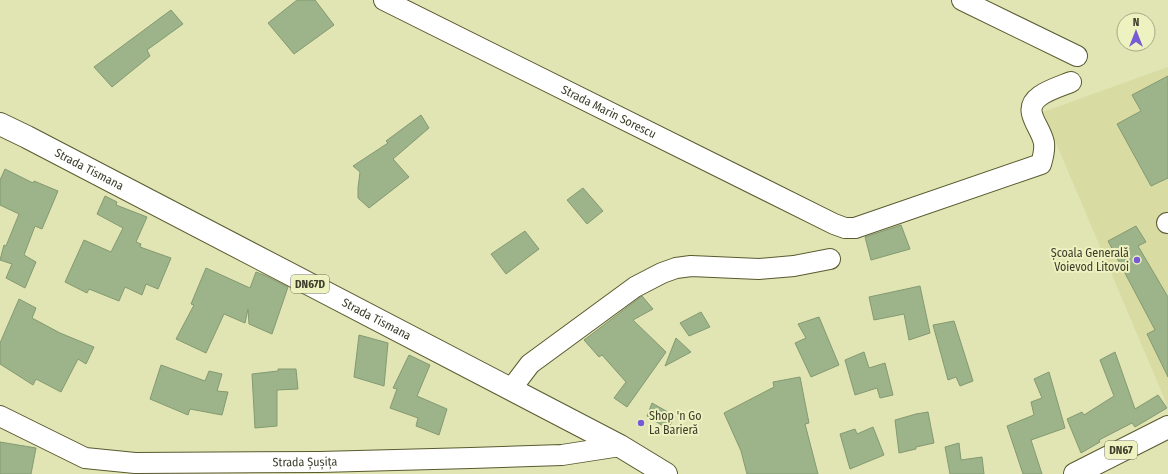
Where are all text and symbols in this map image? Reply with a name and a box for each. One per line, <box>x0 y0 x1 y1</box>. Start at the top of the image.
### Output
north arrow <box>1116 12 1156 52</box>
text: N <box>1133 16 1139 29</box>
street label: Strada Marin Sorescu <box>559 82 658 141</box>
street label: Strada Tismana <box>52 146 126 193</box>
place label: Școala Generală Voievod Litovoi <box>1051 246 1129 274</box>
marker: Școala Generală Voievod Litovoi <box>1132 255 1142 265</box>
road number: DN67D <box>291 275 329 293</box>
street label: Strada Tismana <box>340 295 413 343</box>
place label: Shop 'n Go La Barieră <box>649 409 702 437</box>
marker: Shop 'n Go La Barieră <box>636 418 646 428</box>
road number: DN67 <box>1105 441 1137 459</box>
street label: Strada Șușița <box>272 455 338 470</box>

